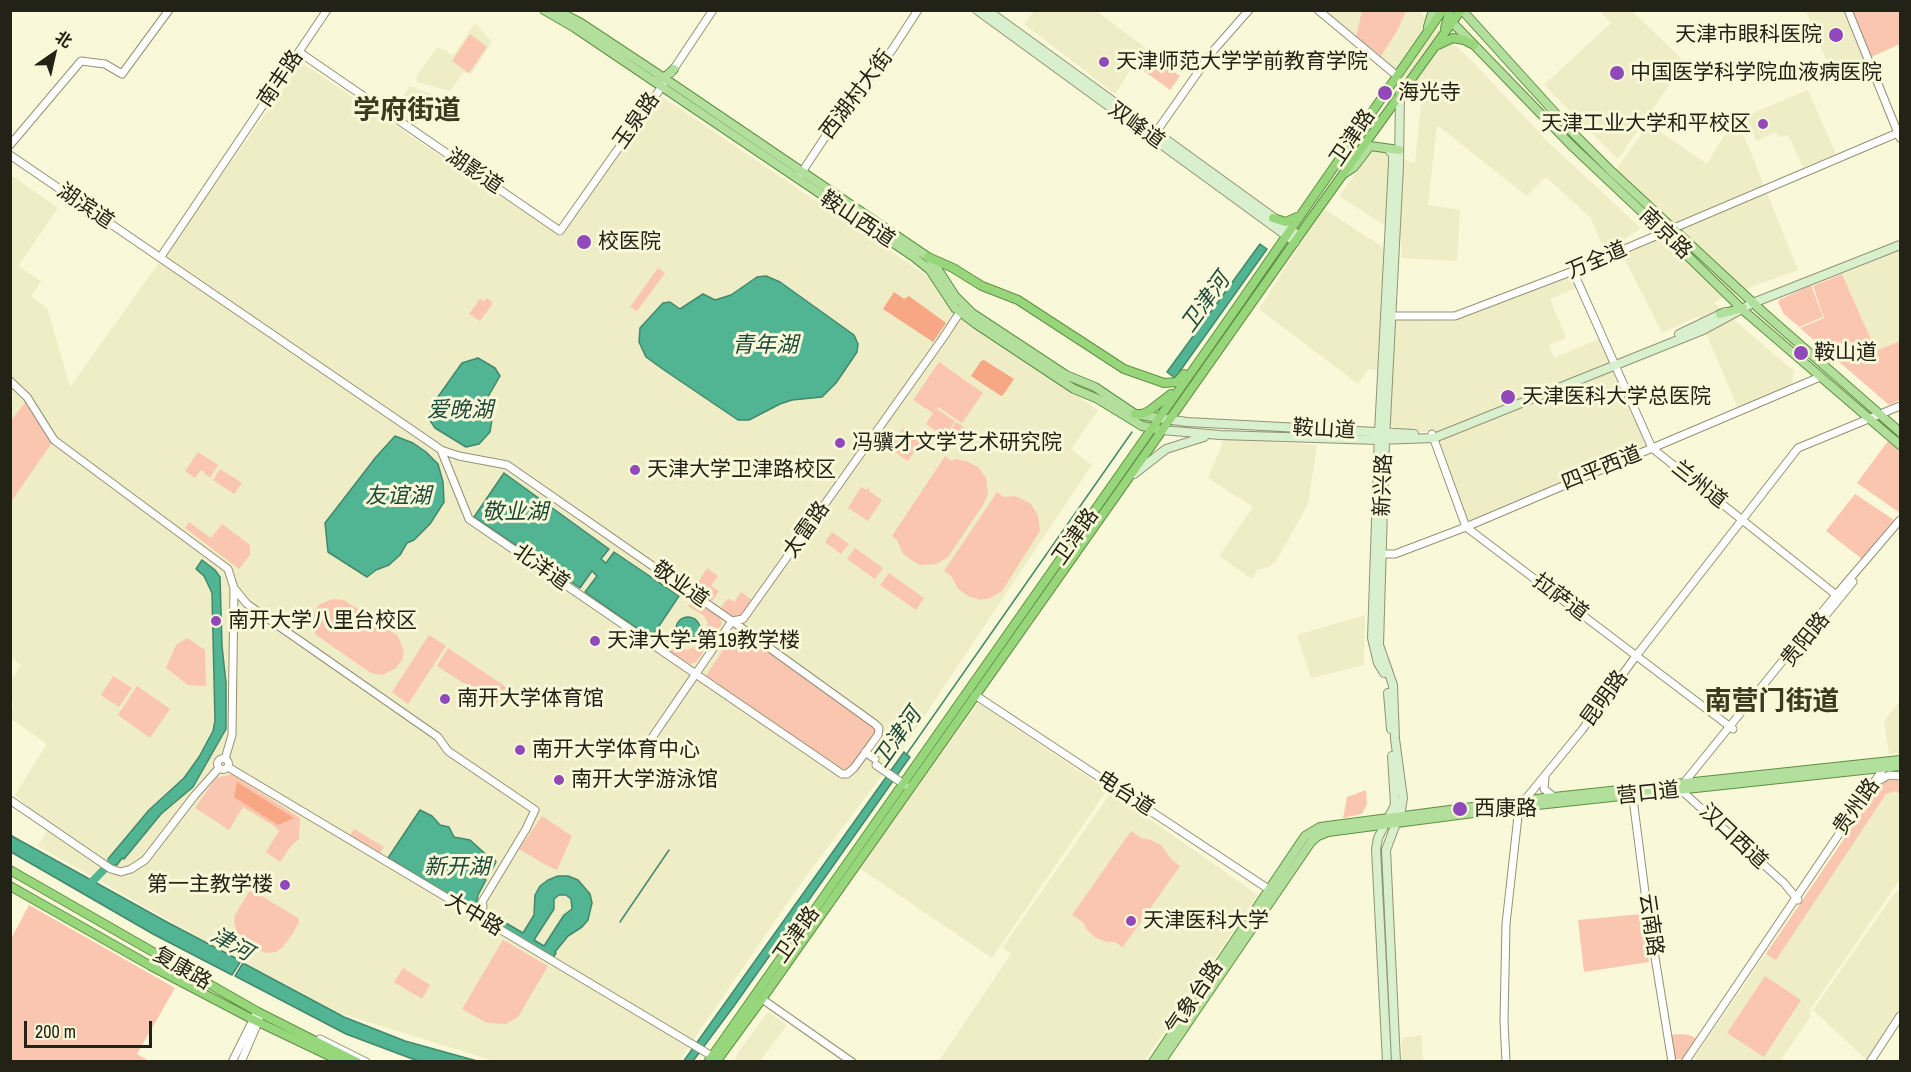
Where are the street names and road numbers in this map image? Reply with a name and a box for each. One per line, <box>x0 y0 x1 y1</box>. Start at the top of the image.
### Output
street label: 西湖村大街 <box>815 45 899 145</box>
street label: 南丰路 <box>253 46 309 112</box>
street label: 玉泉路 <box>609 88 665 154</box>
street label: 双峰道 <box>1103 97 1169 155</box>
street label: 卫津路 <box>1325 105 1381 171</box>
street label: 湖影道 <box>441 144 507 200</box>
street label: 湖滨道 <box>52 179 118 235</box>
street label: 鞍山西道 <box>815 187 899 253</box>
street label: 南京路 <box>1634 203 1696 265</box>
street label: 万全道 <box>1563 237 1631 285</box>
street label: 鞍山道 <box>1292 416 1356 444</box>
street label: 四平西道 <box>1558 442 1646 496</box>
street label: 新兴路 <box>1370 453 1398 517</box>
street label: 兰州道 <box>1666 456 1732 514</box>
street label: 太雷路 <box>779 497 835 563</box>
street label: 卫津路 <box>1048 504 1104 570</box>
street label: 北洋道 <box>508 540 574 596</box>
street label: 敬业道 <box>647 557 713 613</box>
street label: 拉萨道 <box>1527 569 1593 627</box>
street label: 贵阳路 <box>1776 608 1836 672</box>
street label: 昆明路 <box>1576 666 1634 732</box>
street label: 电台道 <box>1092 766 1158 822</box>
street label: 贵州路 <box>1829 774 1885 840</box>
street label: 营口道 <box>1615 778 1681 810</box>
street label: 汉口西道 <box>1694 799 1772 875</box>
street label: 大中路 <box>441 888 507 942</box>
street label: 云南路 <box>1633 892 1667 958</box>
street label: 卫津路 <box>769 902 825 968</box>
street label: 复康路 <box>148 942 216 996</box>
street label: 气象台路 <box>1161 956 1229 1040</box>

